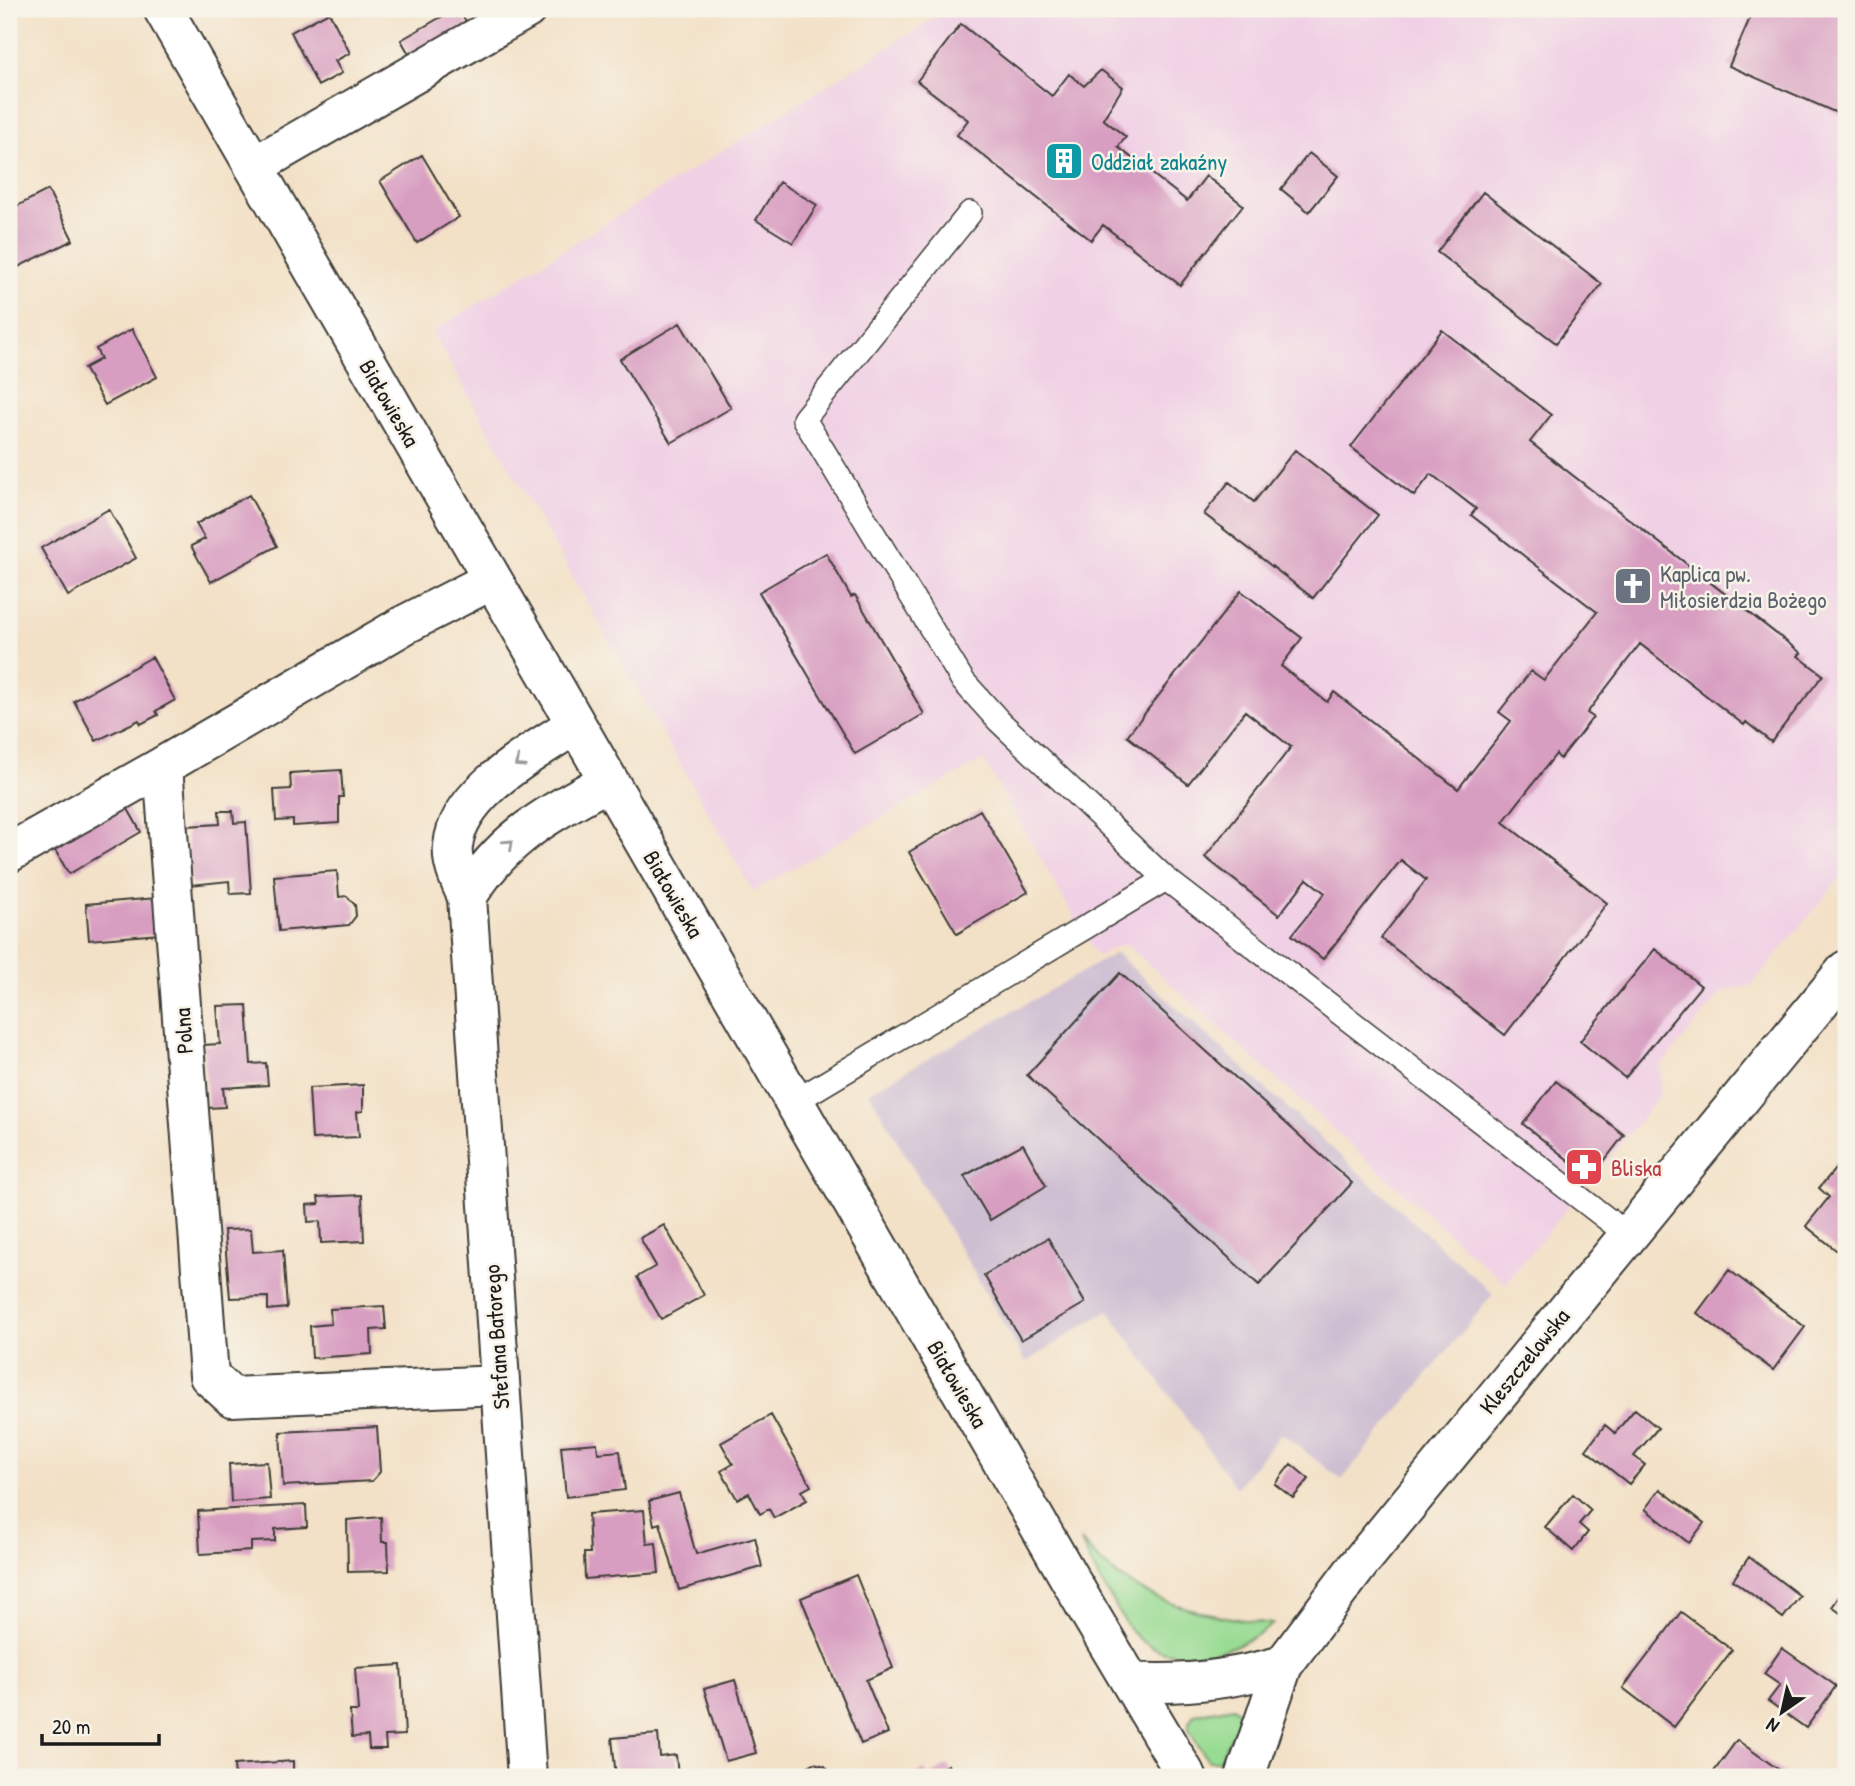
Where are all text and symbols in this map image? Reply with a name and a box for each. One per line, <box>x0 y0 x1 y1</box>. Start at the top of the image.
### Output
building icon: Oddział zakaźny <box>1043 140 1085 182</box>
place label: Oddział zakaźny <box>1091 146 1227 177</box>
street label: Białowieska <box>353 354 427 452</box>
place label: Kaplica pw. Miłosierdzia Bożego <box>1660 558 1827 615</box>
church icon: Kaplica pw. Miłosierdzia Bożego <box>1612 565 1654 607</box>
one-way arrow <box>514 754 527 767</box>
one-way arrow <box>501 840 514 852</box>
street label: Białowieska <box>637 845 711 943</box>
street label: Polna <box>166 1007 200 1055</box>
pharmacy icon: Bliska <box>1563 1146 1605 1188</box>
place label: Bliska <box>1611 1152 1661 1183</box>
street label: Stefana Batorego <box>475 1264 517 1410</box>
street label: Kleszczelowska <box>1472 1302 1576 1420</box>
street label: Białowieska <box>921 1335 995 1433</box>
north arrow <box>1746 1678 1816 1748</box>
scale bar <box>42 1702 159 1746</box>
text: 20 m <box>52 1712 90 1741</box>
text: N <box>1761 1712 1784 1740</box>

